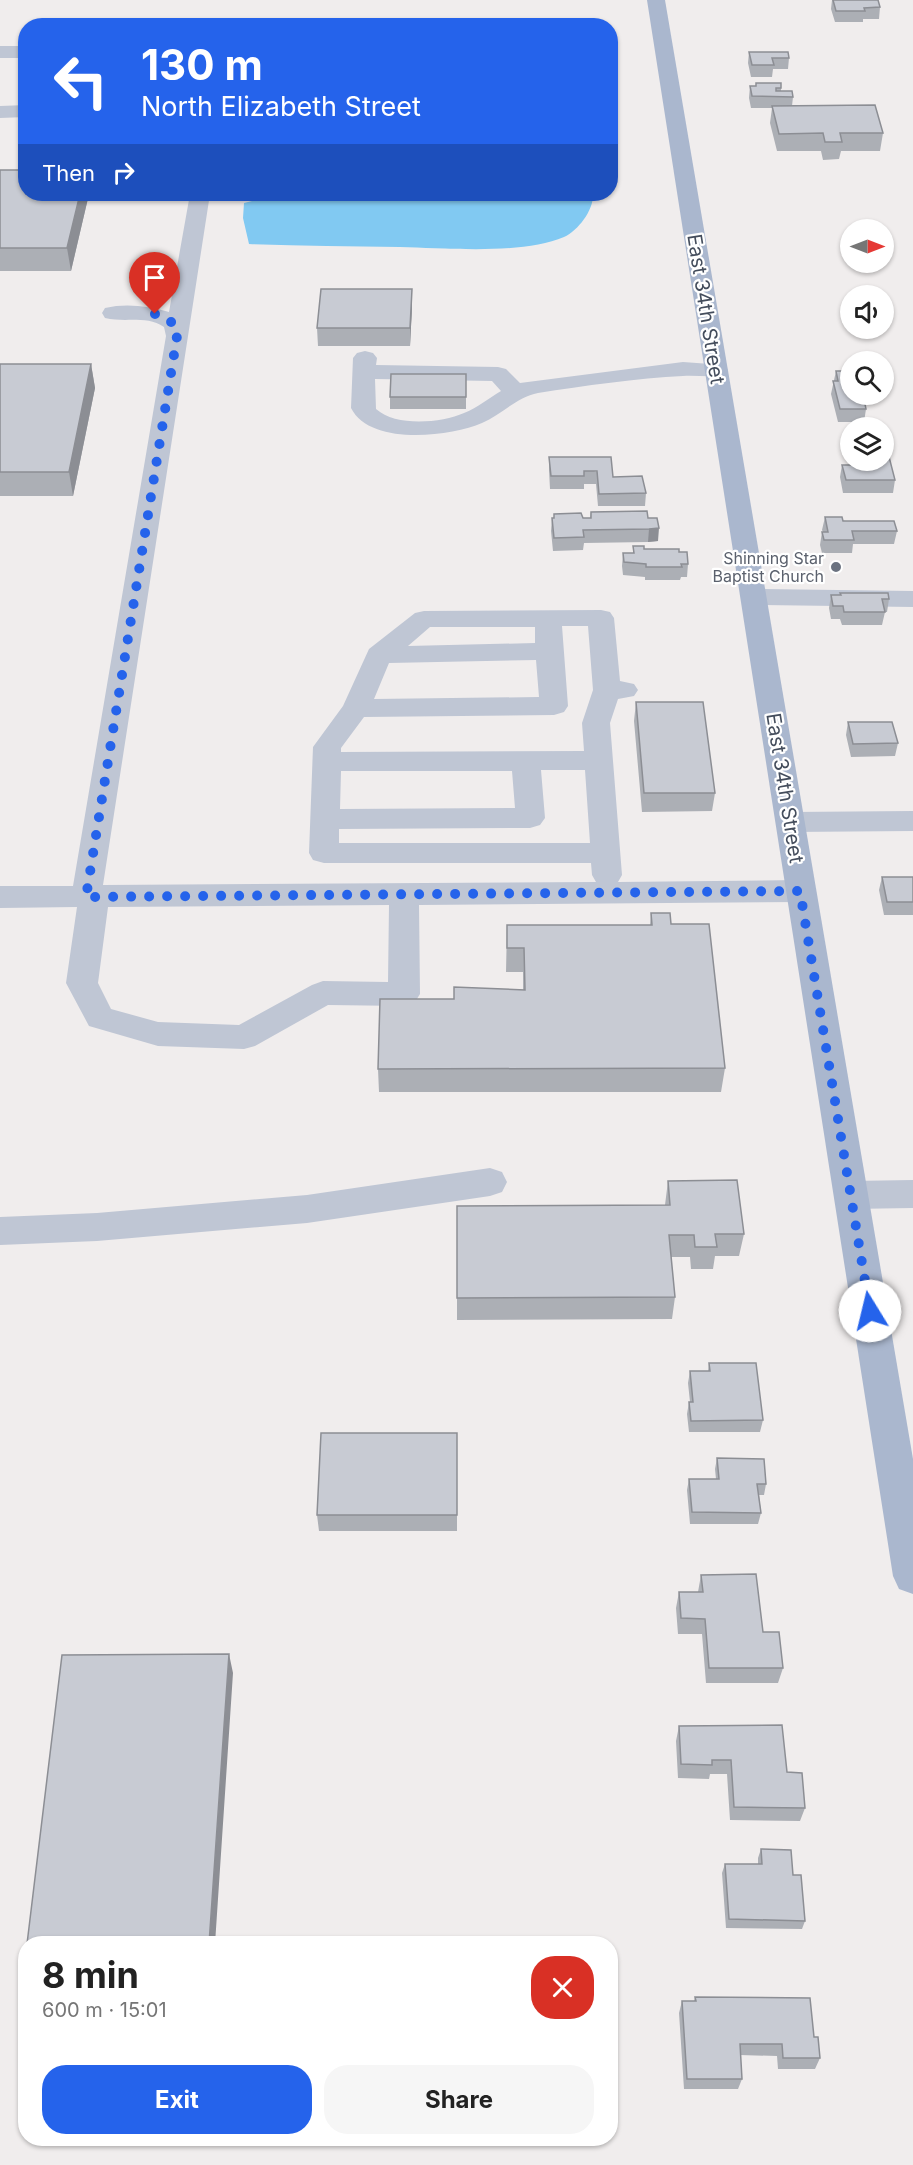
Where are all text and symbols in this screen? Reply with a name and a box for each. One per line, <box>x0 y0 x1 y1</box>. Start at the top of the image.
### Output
text: 130 m <box>141 39 263 90</box>
icon: left <box>42 42 120 120</box>
text: North Elizabeth Street <box>141 90 421 123</box>
icon: right <box>107 156 140 189</box>
text: Then <box>42 160 95 186</box>
north arrow <box>840 219 894 273</box>
map controls <box>840 219 894 471</box>
street label: East 34th Street <box>682 232 730 386</box>
pin <box>129 252 180 314</box>
icon: arrive <box>138 261 171 294</box>
button: sound <box>840 285 894 339</box>
button: search <box>840 351 894 405</box>
button: layers <box>840 417 894 471</box>
place label: Shinning Star Baptist Church <box>712 548 824 586</box>
marker: Shinning Star Baptist Church <box>829 560 843 574</box>
street label: East 34th Street <box>761 711 809 865</box>
position arrow <box>838 1279 902 1343</box>
text: 8 min <box>42 1953 139 1997</box>
button: close <box>531 1956 594 2019</box>
text: 600 m · 15:01 <box>42 1998 167 2022</box>
button: Exit <box>42 2065 312 2134</box>
button: Share <box>324 2065 594 2134</box>

